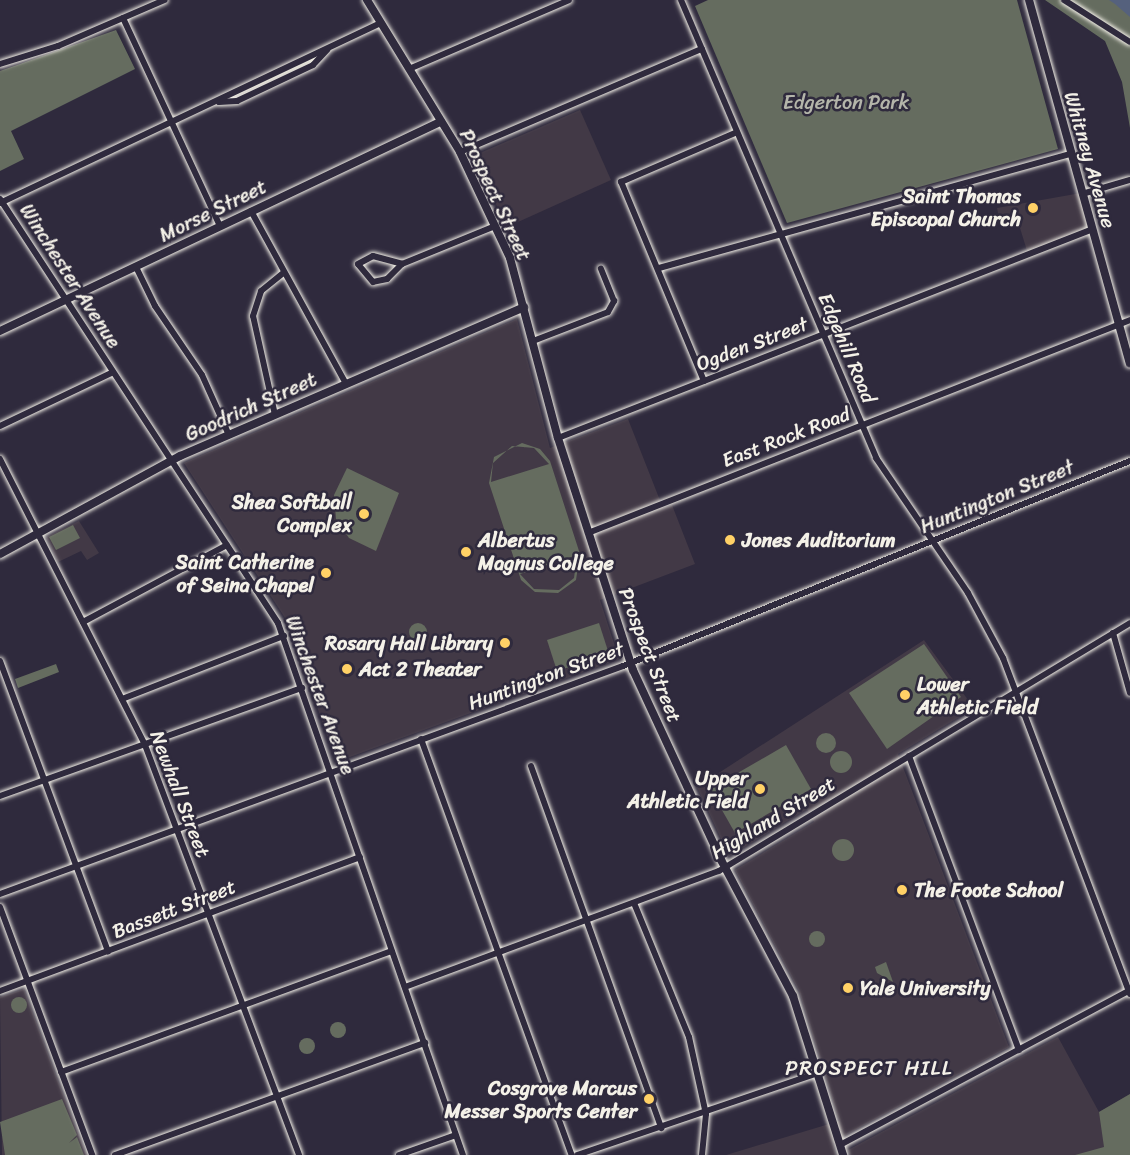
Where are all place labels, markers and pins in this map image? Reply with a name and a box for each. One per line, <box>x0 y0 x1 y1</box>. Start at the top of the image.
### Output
place label: Saint Thomas Episcopal Church <box>871 184 1021 231</box>
marker: Saint Thomas Episcopal Church <box>1026 201 1040 215</box>
place label: Shea Softball Complex <box>231 490 352 537</box>
marker: Shea Softball Complex <box>357 507 371 521</box>
place label: Albertus Magnus College <box>478 528 613 575</box>
place label: Jones Auditorium <box>742 528 895 552</box>
marker: Jones Auditorium <box>723 533 737 547</box>
marker: Albertus Magnus College <box>459 545 473 559</box>
place label: Saint Catherine of Seina Chapel <box>174 550 314 597</box>
marker: Saint Catherine of Seina Chapel <box>319 566 333 580</box>
place label: Rosary Hall Library <box>324 631 493 655</box>
marker: Rosary Hall Library <box>498 636 512 650</box>
place label: Act 2 Theater <box>359 657 481 681</box>
marker: Act 2 Theater <box>340 662 354 676</box>
place label: Lower Athletic Field <box>917 672 1038 719</box>
marker: Lower Athletic Field <box>898 688 912 702</box>
place label: Upper Athletic Field <box>627 766 748 813</box>
marker: Upper Athletic Field <box>753 782 767 796</box>
place label: The Foote School <box>914 878 1065 902</box>
marker: The Foote School <box>895 883 909 897</box>
place label: Yale University <box>860 976 991 1000</box>
marker: Yale University <box>841 981 855 995</box>
place label: Cosgrove Marcus Messer Sports Center <box>444 1076 637 1123</box>
marker: Cosgrove Marcus Messer Sports Center <box>642 1092 656 1106</box>

